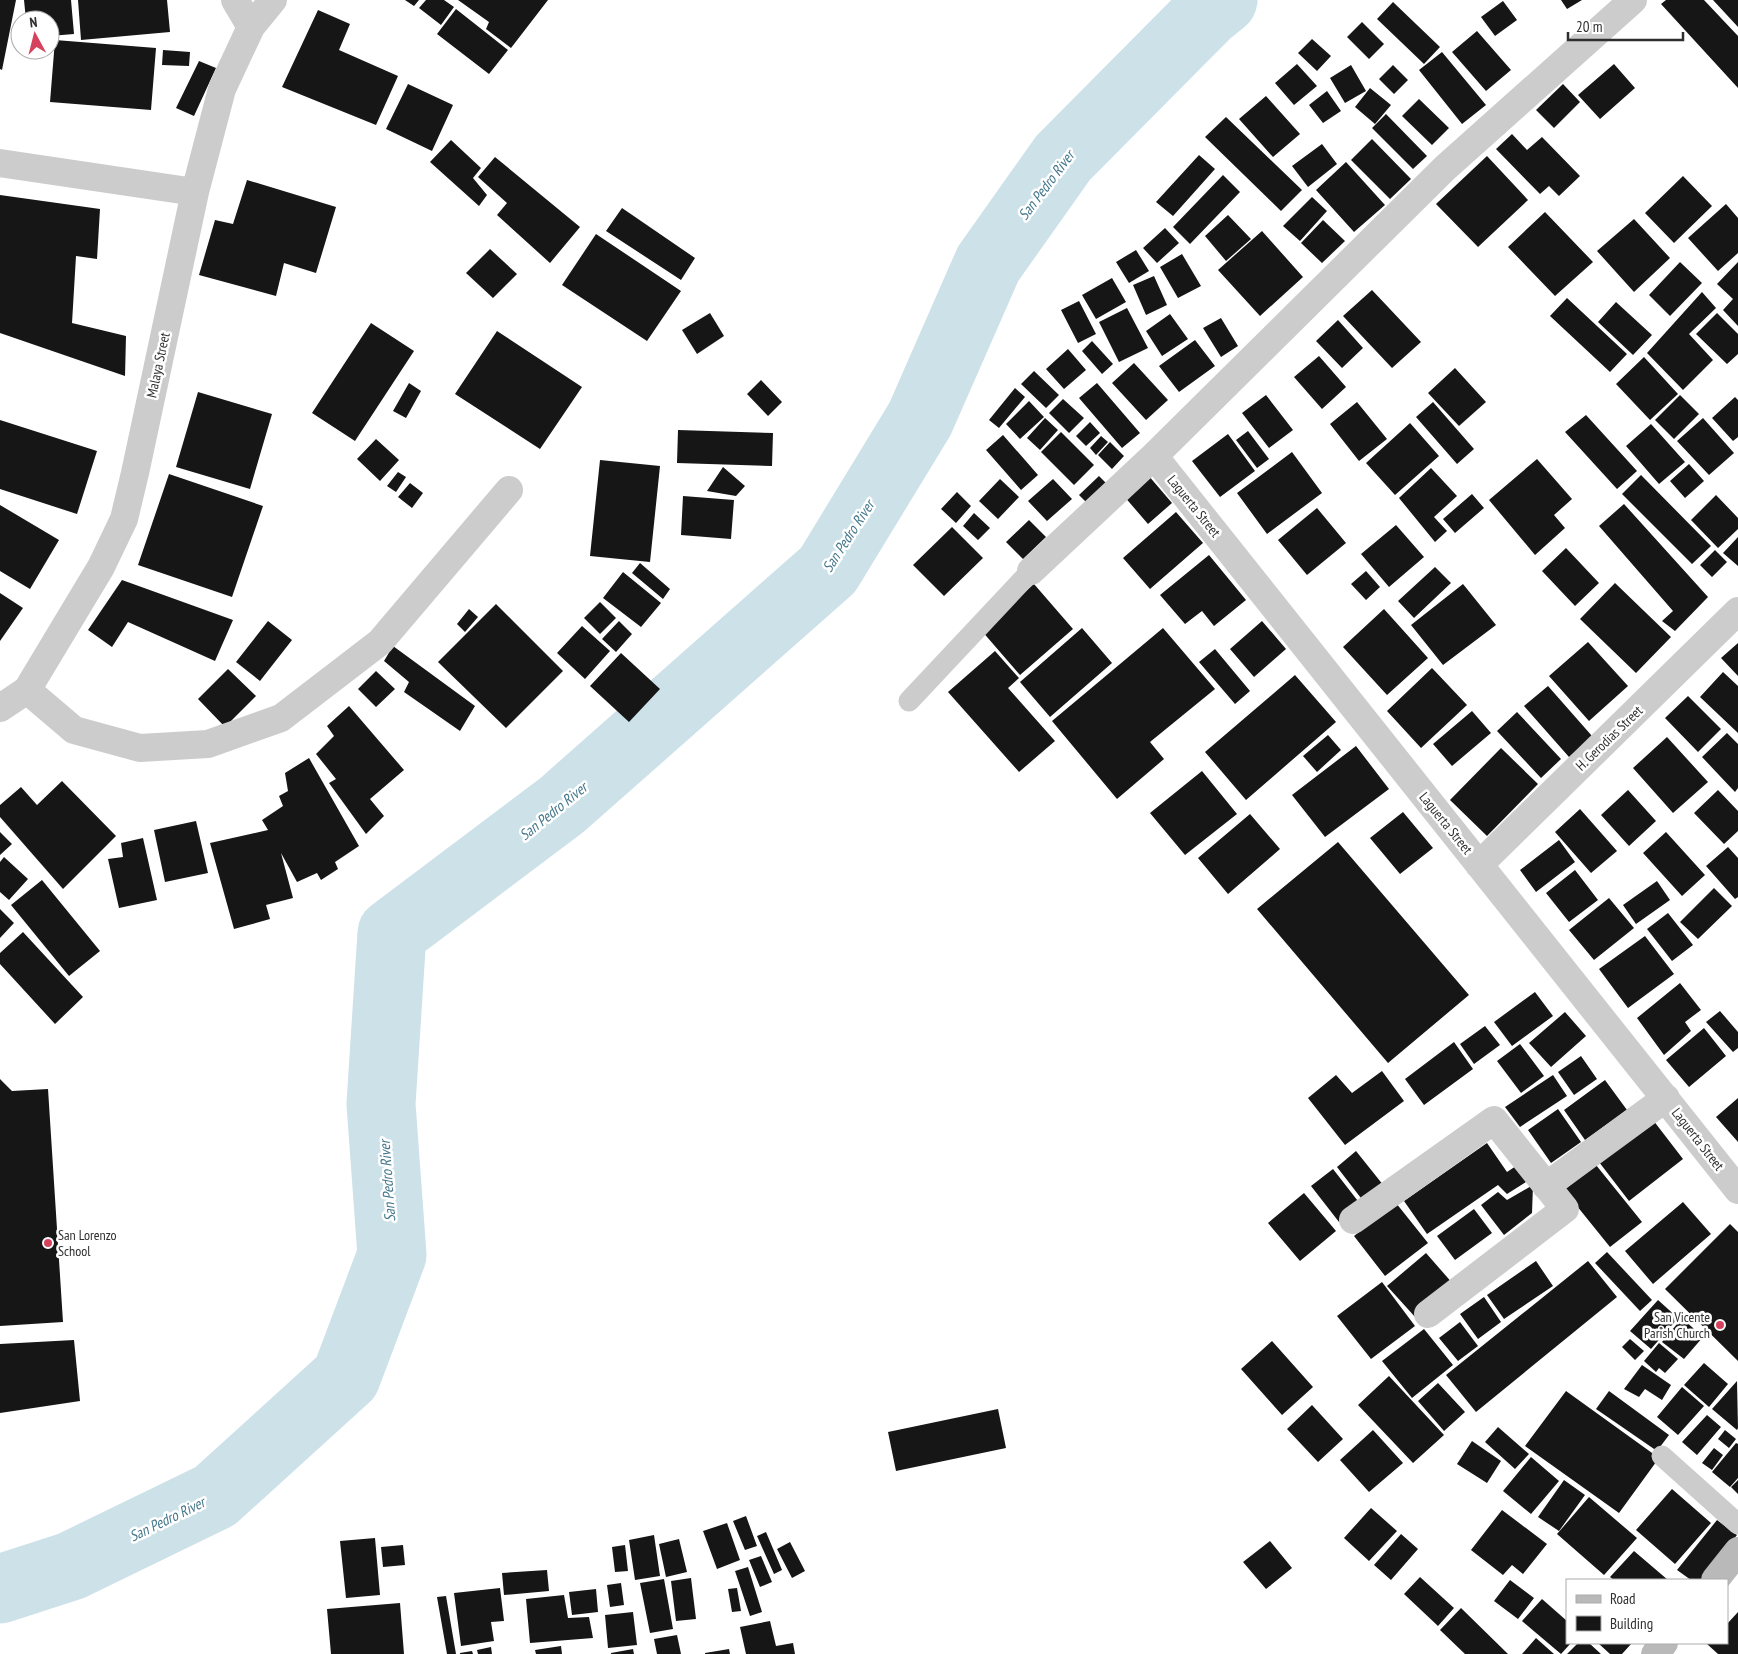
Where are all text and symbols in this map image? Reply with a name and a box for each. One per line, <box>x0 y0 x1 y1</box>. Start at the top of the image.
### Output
north arrow <box>10 10 60 60</box>
scale bar <box>1568 10 1683 42</box>
text: N <box>29 13 38 31</box>
text: 20 m <box>1576 17 1602 36</box>
water label: San Pedro River <box>1014 145 1079 223</box>
street label: Malaya Street <box>142 331 174 399</box>
street label: Laguerta Street <box>1163 471 1225 541</box>
water label: San Pedro River <box>818 495 879 575</box>
street label: H. Gerodias Street <box>1572 702 1646 774</box>
water label: San Pedro River <box>515 777 592 844</box>
street label: Laguerta Street <box>1415 788 1477 858</box>
street label: Laguerta Street <box>1668 1104 1728 1174</box>
water label: San Pedro River <box>375 1138 399 1222</box>
place label: San Lorenzo School <box>58 1226 117 1260</box>
marker: San Lorenzo School <box>42 1237 54 1249</box>
place label: San Vicente Parish Church <box>1644 1308 1710 1342</box>
marker: San Vicente Parish Church <box>1714 1319 1726 1331</box>
water label: San Pedro River <box>126 1492 210 1545</box>
legend <box>1566 1579 1728 1644</box>
text: Road <box>1610 1589 1636 1608</box>
text: Building <box>1610 1614 1653 1633</box>

